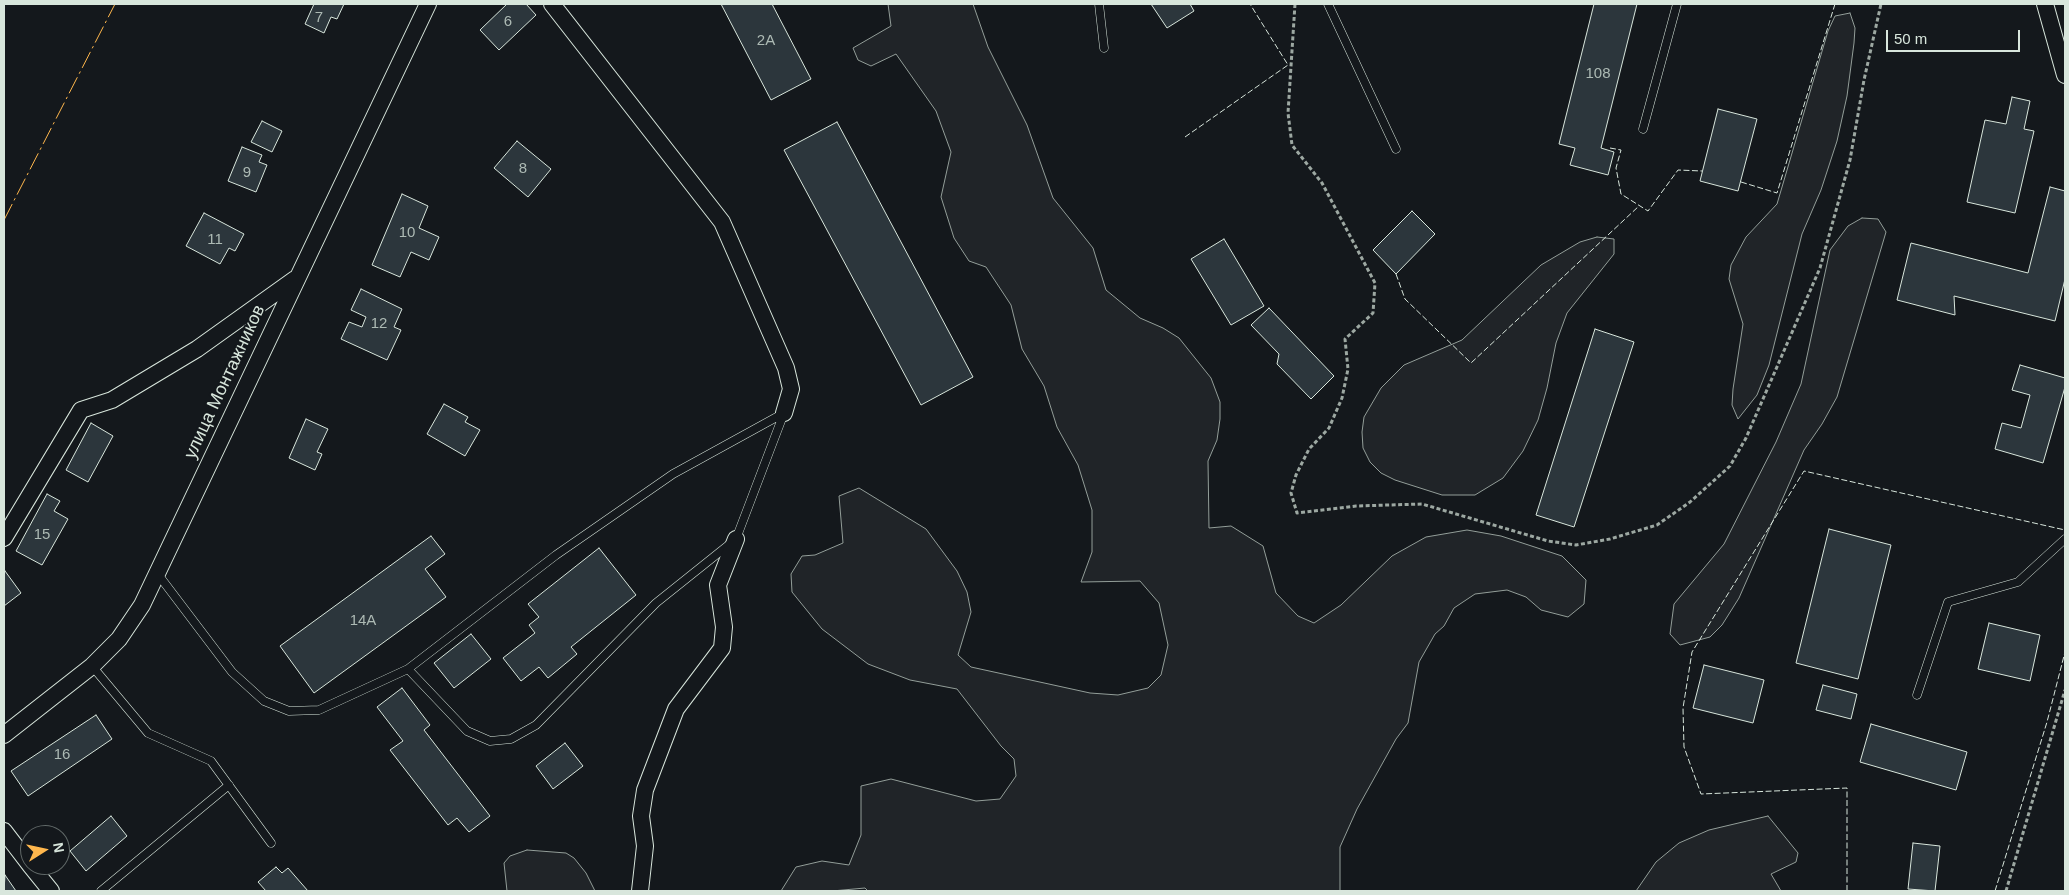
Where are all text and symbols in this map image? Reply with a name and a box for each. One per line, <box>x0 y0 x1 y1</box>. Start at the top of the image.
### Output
house number: 7 <box>315 9 323 27</box>
house number: 6 <box>504 13 512 31</box>
scale bar <box>1889 20 2023 52</box>
text: 50 m <box>1894 30 1927 47</box>
house number: 2А <box>757 32 775 50</box>
house number: 108 <box>1585 65 1611 83</box>
house number: 8 <box>519 160 527 178</box>
house number: 9 <box>243 164 251 182</box>
house number: 10 <box>399 224 415 242</box>
house number: 11 <box>207 231 223 249</box>
street label: улица Монтажников <box>180 302 270 462</box>
house number: 12 <box>371 315 387 333</box>
house number: 15 <box>34 526 50 544</box>
house number: 14А <box>350 612 376 630</box>
house number: 16 <box>54 746 70 764</box>
north arrow <box>20 825 70 875</box>
text: N <box>50 841 68 854</box>

